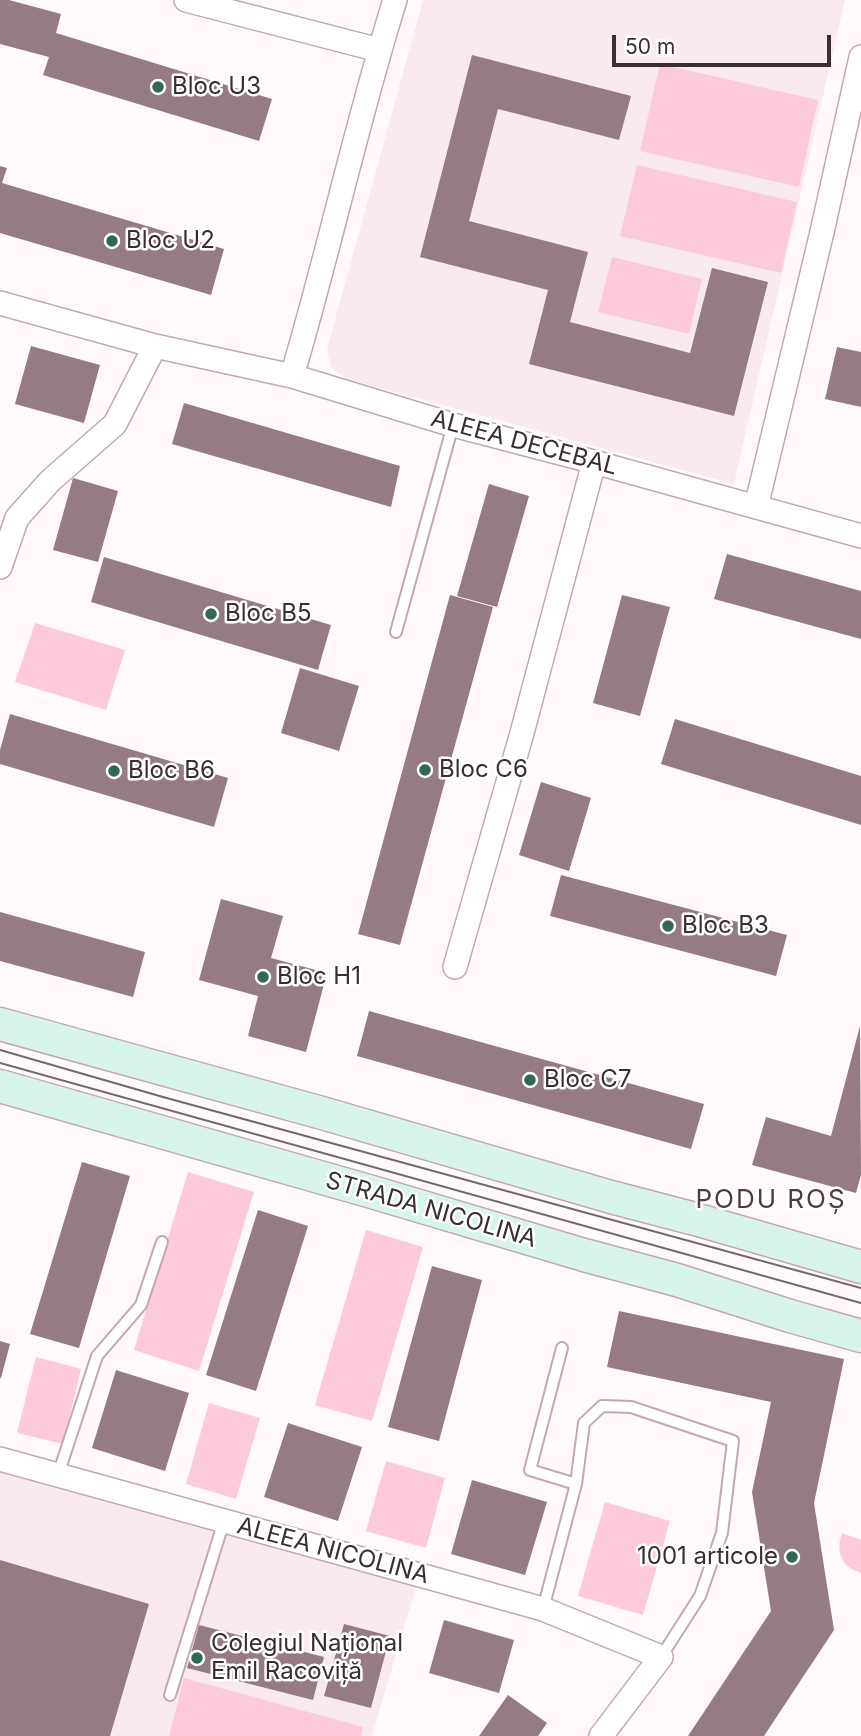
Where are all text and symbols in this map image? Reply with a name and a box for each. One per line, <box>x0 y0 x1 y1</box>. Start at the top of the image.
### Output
scale bar <box>616 21 835 65</box>
text: 50 m <box>625 34 675 59</box>
place label: Bloc U3 <box>172 73 261 101</box>
marker: Bloc U3 <box>150 79 166 95</box>
place label: Bloc U2 <box>126 227 215 255</box>
marker: Bloc U2 <box>104 233 120 249</box>
street label: ALEEA DECEBAL <box>428 404 620 482</box>
place label: Bloc B5 <box>225 600 312 628</box>
marker: Bloc B5 <box>203 606 219 622</box>
place label: Bloc C6 <box>439 756 528 784</box>
place label: Bloc B6 <box>128 757 215 785</box>
marker: Bloc C6 <box>417 762 433 778</box>
marker: Bloc B6 <box>106 763 122 779</box>
place label: Bloc B3 <box>682 912 769 940</box>
marker: Bloc B3 <box>660 918 676 934</box>
place label: Bloc H1 <box>277 963 361 991</box>
marker: Bloc H1 <box>255 969 271 985</box>
place label: Bloc C7 <box>544 1066 631 1094</box>
marker: Bloc C7 <box>522 1072 538 1088</box>
street label: STRADA NICOLINA <box>322 1166 540 1254</box>
district label: PODU ROȘ <box>696 1184 846 1216</box>
street label: ALEEA NICOLINA <box>234 1512 432 1590</box>
place label: 1001 articole <box>637 1543 778 1571</box>
marker: 1001 articole <box>784 1549 800 1565</box>
place label: Colegiul Național Emil Racoviță <box>211 1630 403 1686</box>
marker: Colegiul Național Emil Racoviță <box>189 1650 205 1666</box>

